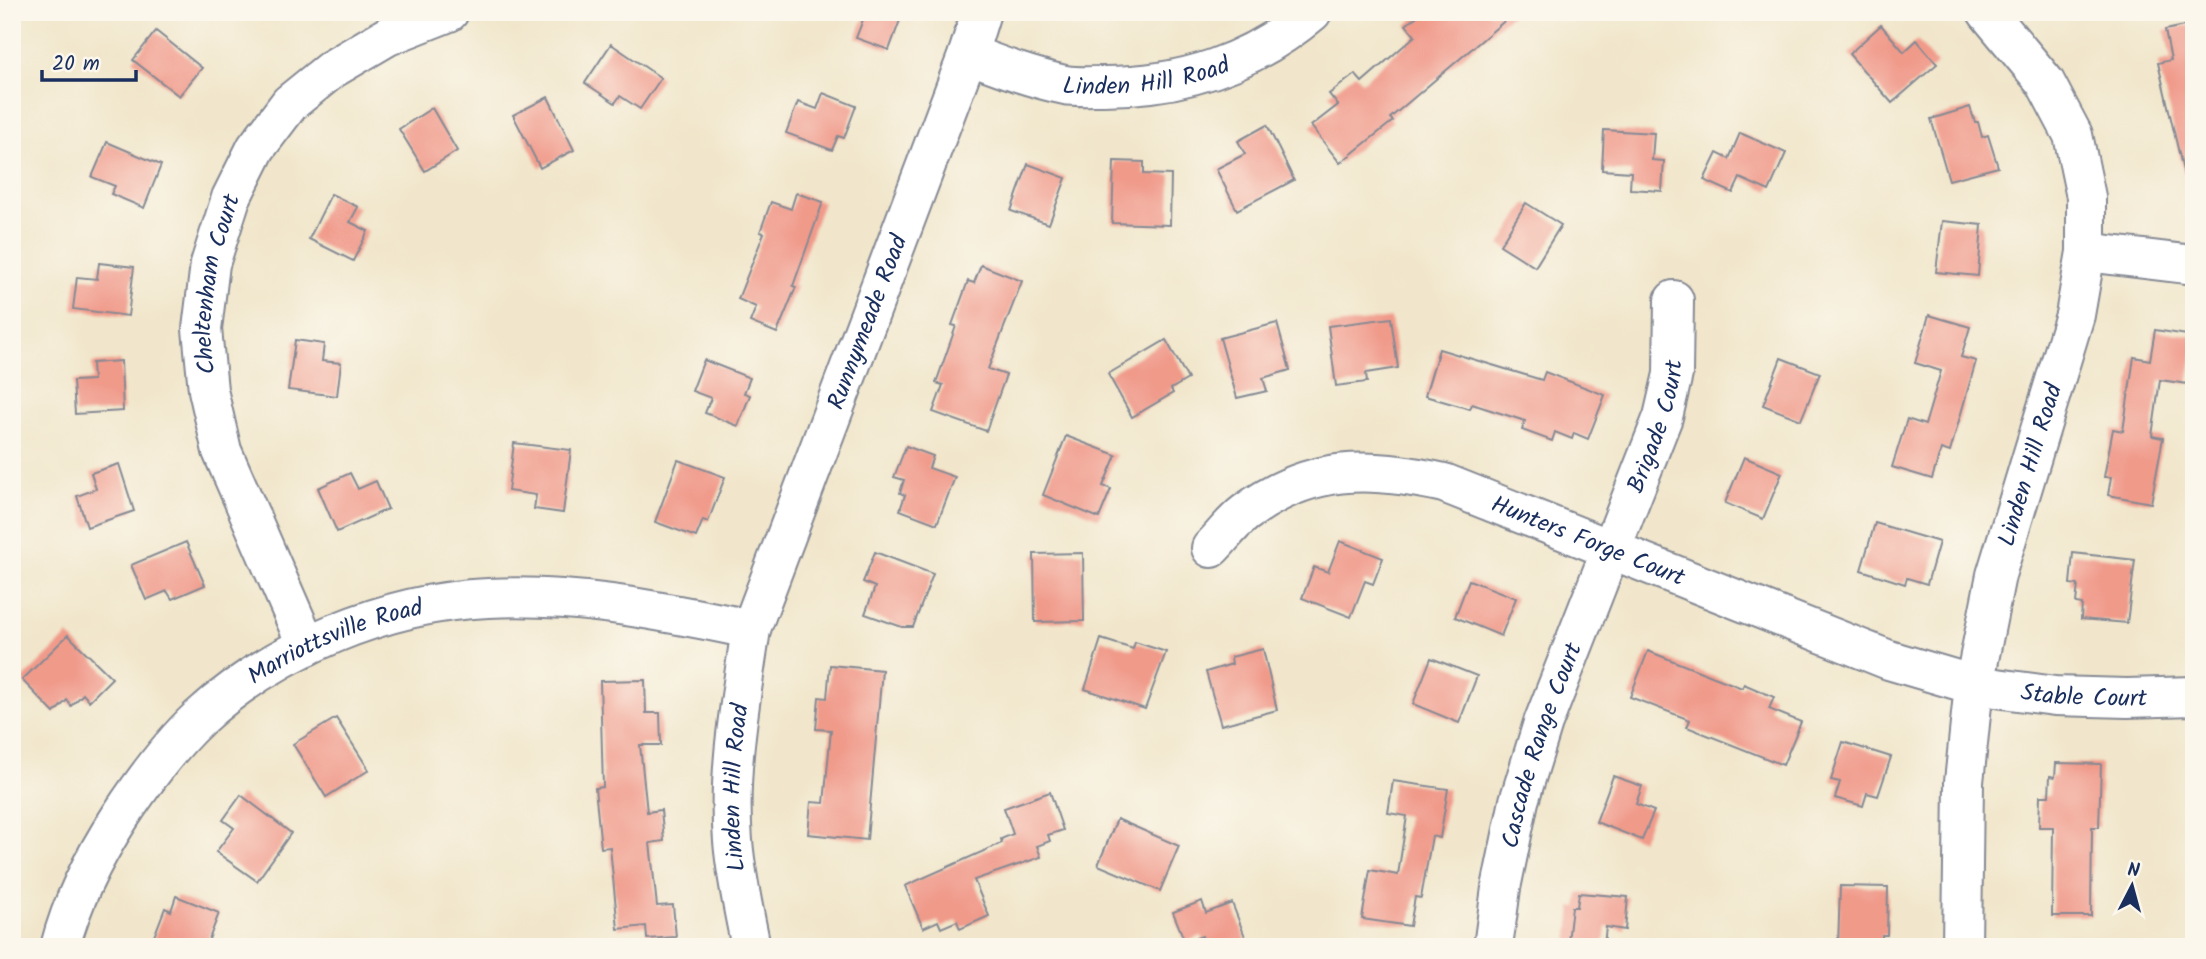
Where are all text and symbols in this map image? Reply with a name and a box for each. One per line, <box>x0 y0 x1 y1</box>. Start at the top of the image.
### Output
scale bar <box>42 38 136 82</box>
street label: Linden Hill Road <box>1061 46 1237 107</box>
text: 20 m <box>52 48 100 81</box>
street label: Cheltenham Court <box>184 188 252 376</box>
street label: Runnymeade Road <box>818 229 919 416</box>
street label: Brigade Court <box>1617 359 1694 499</box>
street label: Linden Hill Road <box>1988 378 2074 551</box>
street label: Hunters Forge Court <box>1485 486 1691 598</box>
street label: Marriottsville Road <box>240 588 427 696</box>
street label: Cascade Range Court <box>1492 637 1594 852</box>
street label: Stable Court <box>2018 674 2148 719</box>
street label: Linden Hill Road <box>714 700 761 874</box>
north arrow <box>2098 850 2168 920</box>
text: N <box>2126 856 2141 887</box>

